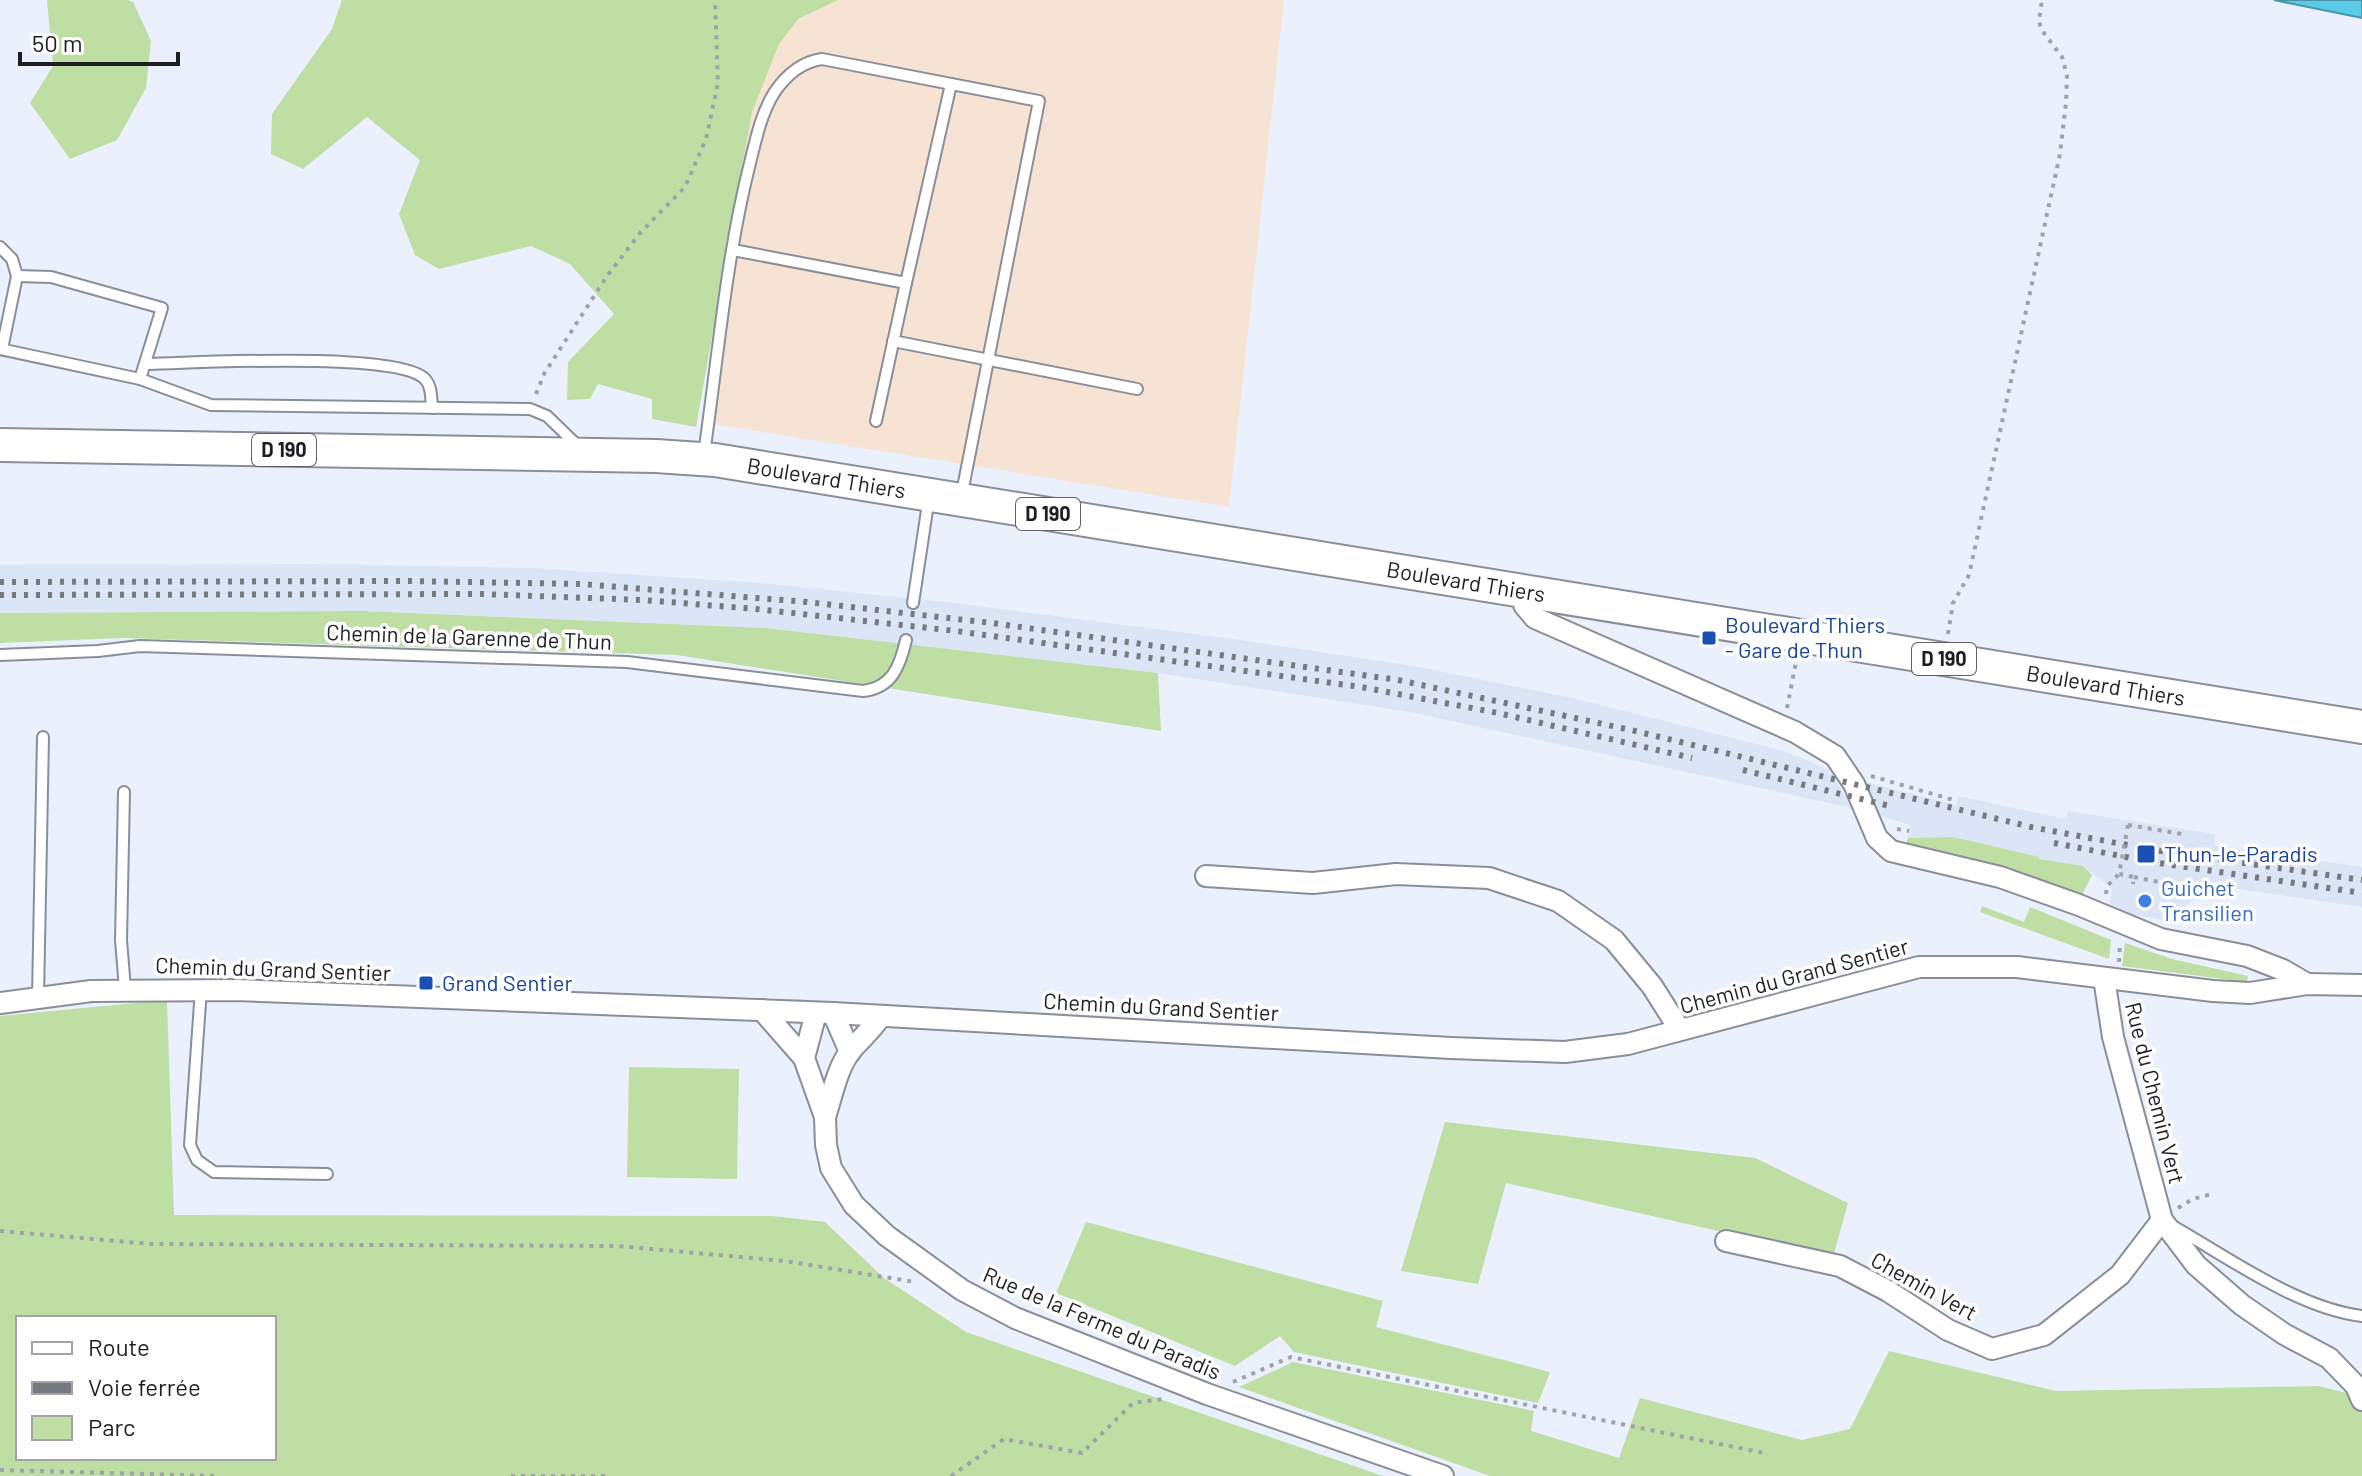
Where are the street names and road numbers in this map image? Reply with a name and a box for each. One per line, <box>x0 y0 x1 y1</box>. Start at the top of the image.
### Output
road number: D 190 <box>252 434 316 466</box>
street label: Boulevard Thiers <box>745 451 908 503</box>
road number: D 190 <box>1016 498 1080 530</box>
street label: Boulevard Thiers <box>1385 555 1547 606</box>
street label: Chemin de la Garenne de Thun <box>326 618 612 654</box>
road number: D 190 <box>1912 643 1976 675</box>
street label: Boulevard Thiers <box>2025 659 2187 710</box>
street label: Chemin du Grand Sentier <box>1677 932 1911 1018</box>
street label: Chemin du Grand Sentier <box>155 951 391 985</box>
street label: Chemin du Grand Sentier <box>1043 987 1279 1025</box>
street label: Rue du Chemin Vert <box>2121 999 2191 1186</box>
street label: Chemin Vert <box>1867 1245 1982 1325</box>
street label: Rue de la Ferme du Paradis <box>980 1260 1225 1384</box>

